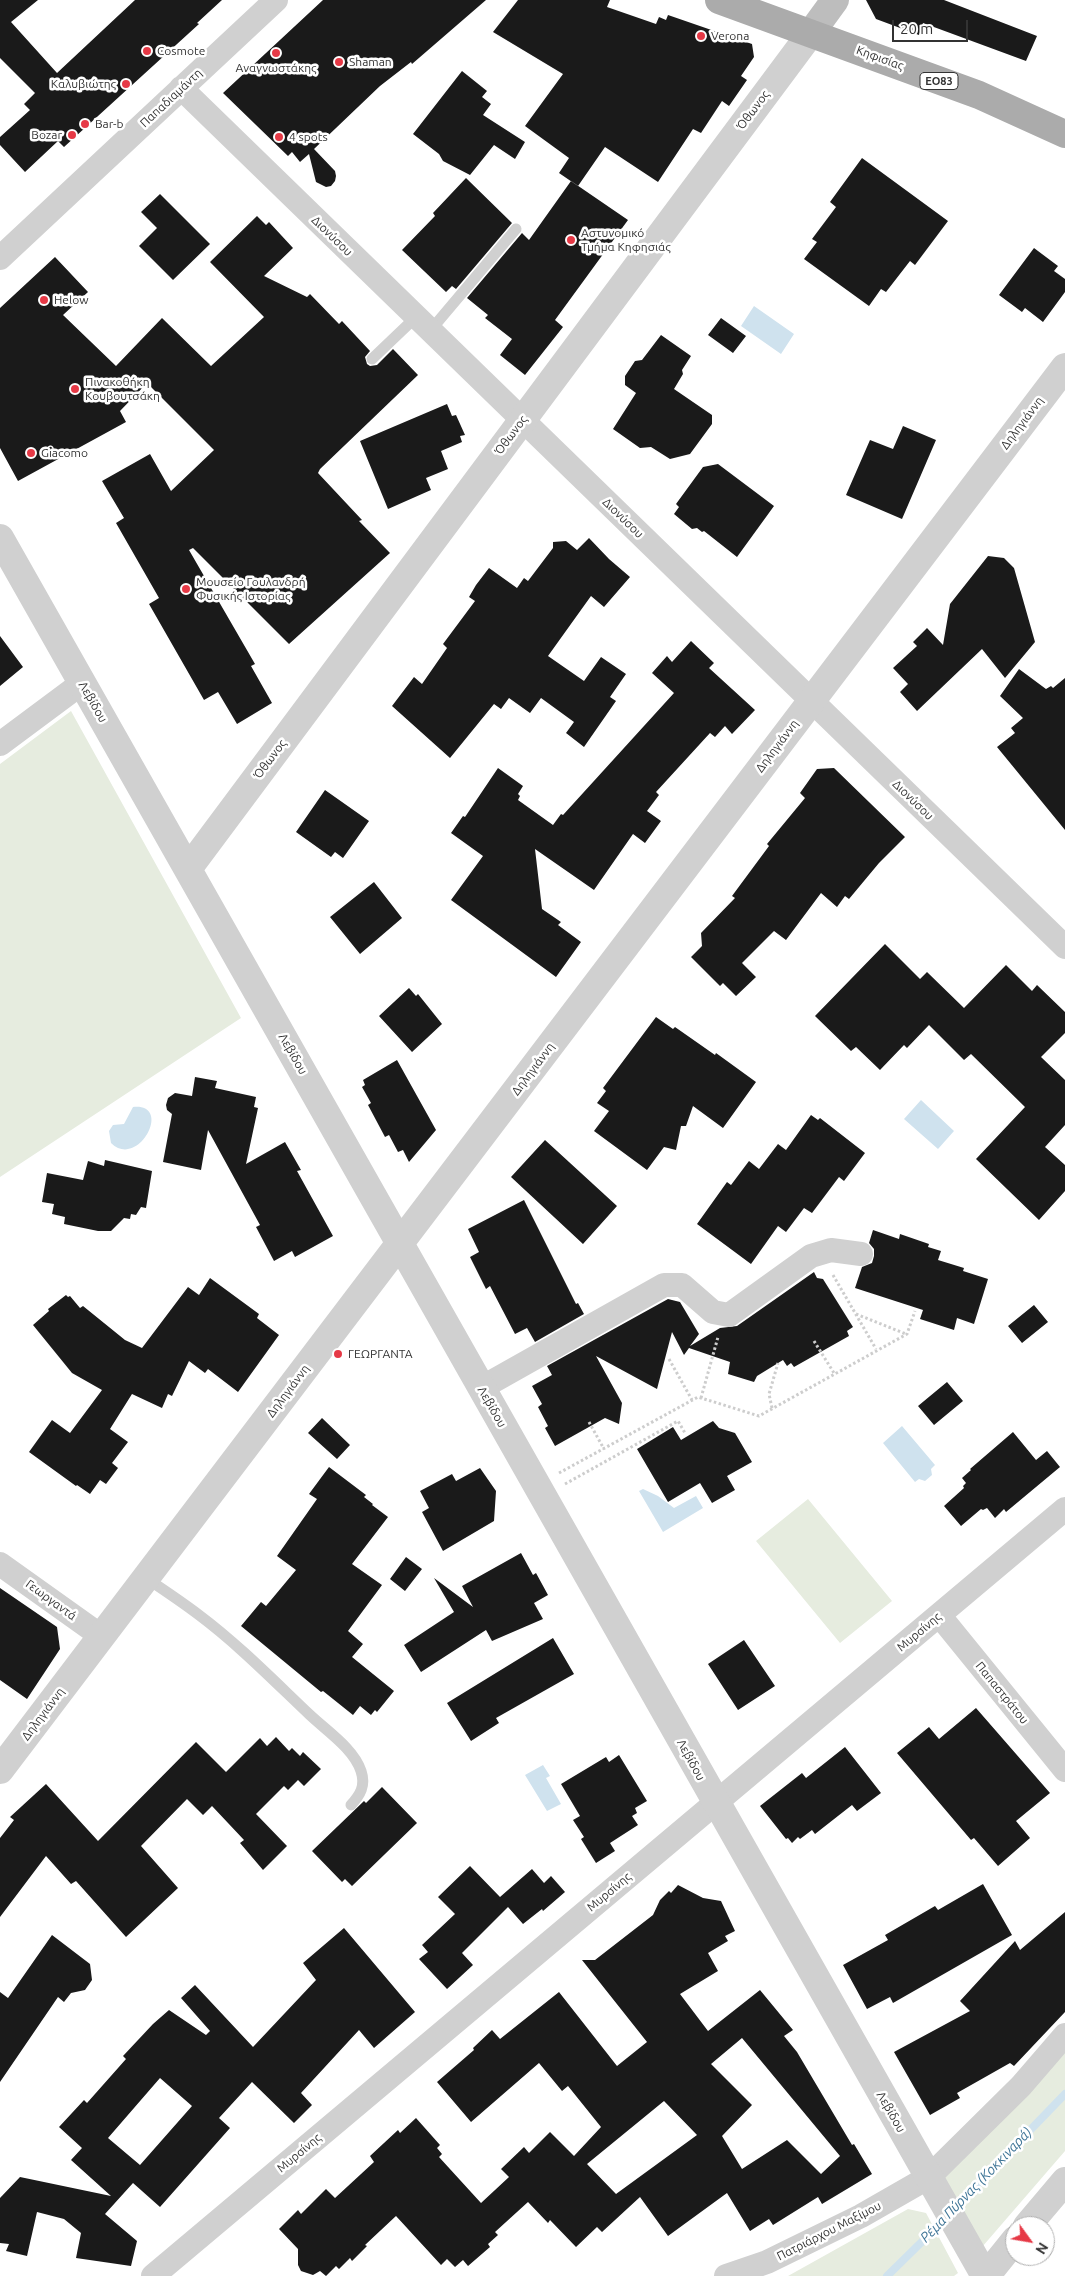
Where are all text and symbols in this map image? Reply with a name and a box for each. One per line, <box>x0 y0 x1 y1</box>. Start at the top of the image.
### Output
scale bar <box>895 10 971 42</box>
text: 20 m <box>900 20 933 37</box>
place label: Verona <box>711 29 749 43</box>
marker: Verona <box>695 30 707 42</box>
street label: Κηφισίας <box>854 43 906 73</box>
place label: Cosmote <box>157 44 205 58</box>
marker: Cosmote <box>141 45 153 57</box>
marker: Αναγνωστάκης <box>270 47 282 59</box>
place label: Shaman <box>349 55 392 69</box>
marker: Shaman <box>333 56 345 68</box>
place label: Αναγνωστάκης <box>236 61 316 75</box>
street label: Παπαδιαμάντη <box>137 66 205 130</box>
road number: ΕΟ83 <box>920 72 958 90</box>
place label: Καλυβιώτης <box>51 77 116 91</box>
marker: Καλυβιώτης <box>120 78 132 90</box>
street label: Όθωνος <box>734 88 772 132</box>
place label: Bar-b <box>95 117 124 131</box>
marker: Bar-b <box>79 118 91 130</box>
place label: Bozar <box>31 128 62 142</box>
marker: Bozar <box>66 129 78 141</box>
place label: 4 spots <box>289 130 328 144</box>
marker: 4 spots <box>273 131 285 143</box>
street label: Διονύσου <box>308 213 356 259</box>
place label: Αστυνομικό Τμήμα Κηφησιάς <box>581 226 671 254</box>
marker: Αστυνομικό Τμήμα Κηφησιάς <box>565 234 577 246</box>
place label: Helow <box>54 293 88 307</box>
marker: Helow <box>38 294 50 306</box>
place label: Πινακοθήκη Κουβουτσάκη <box>85 375 160 403</box>
marker: Πινακοθήκη Κουβουτσάκη <box>69 383 81 395</box>
street label: Δηληγιάννη <box>998 394 1046 452</box>
street label: Όθωνος <box>492 413 530 457</box>
place label: Giacomo <box>41 446 88 460</box>
marker: Giacomo <box>25 447 37 459</box>
street label: Διονύσου <box>599 495 647 541</box>
place label: Μουσείο Γουλανδρή Φυσικής Ιστορίας <box>196 575 306 603</box>
marker: Μουσείο Γουλανδρή Φυσικής Ιστορίας <box>180 583 192 595</box>
street label: Λεβίδου <box>76 679 110 725</box>
street label: Δηληγιάννη <box>753 717 801 775</box>
street label: Όθωνος <box>251 737 289 781</box>
street label: Διονύσου <box>889 777 937 823</box>
street label: Λεβίδου <box>276 1031 310 1077</box>
street label: Δηληγιάννη <box>509 1040 557 1098</box>
place label: ΓΕΩΡΓΑΝΤΑ <box>348 1347 413 1361</box>
marker: ΓΕΩΡΓΑΝΤΑ <box>332 1348 344 1360</box>
street label: Δηληγιάννη <box>264 1362 312 1420</box>
street label: Λεβίδου <box>475 1384 509 1430</box>
street label: Γεωργαντά <box>23 1577 79 1623</box>
street label: Μυρσίνης <box>894 1609 944 1655</box>
street label: Παπαστράτου <box>973 1659 1031 1727</box>
street label: Δηληγιάννη <box>19 1685 67 1743</box>
street label: Λεβίδου <box>674 1737 708 1783</box>
street label: Μυρσίνης <box>584 1869 634 1915</box>
street label: Λεβίδου <box>874 2089 908 2135</box>
water label: Ρέμα Πύρνας (Κοκκιναρά) <box>917 2124 1035 2246</box>
street label: Μυρσίνης <box>274 2130 324 2176</box>
street label: Πατριάρχου Μαξίμου <box>774 2198 884 2264</box>
north arrow <box>1005 2216 1055 2266</box>
text: N <box>1032 2240 1051 2257</box>

